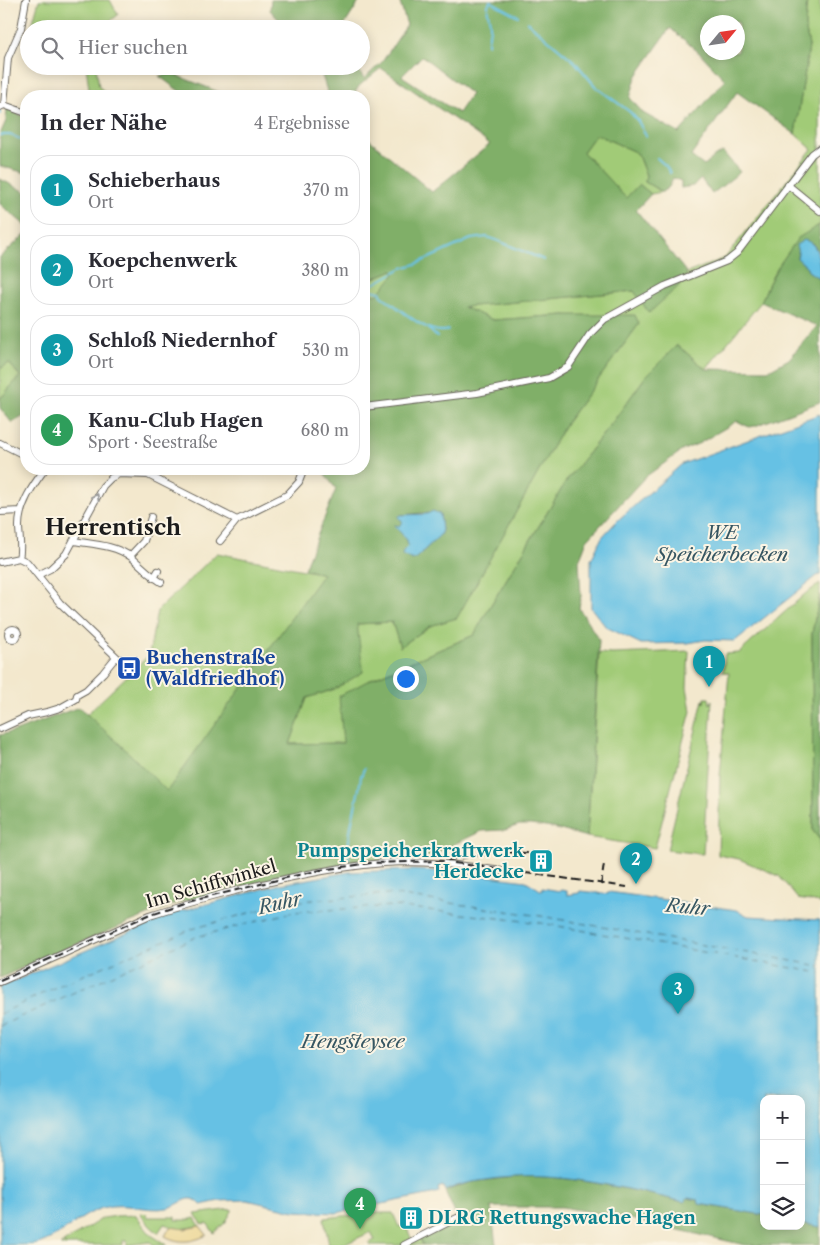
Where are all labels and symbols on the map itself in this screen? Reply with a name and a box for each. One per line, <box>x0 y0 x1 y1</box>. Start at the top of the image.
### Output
north arrow <box>700 15 745 60</box>
one-way arrow <box>90 494 100 503</box>
district label: Herrentisch <box>45 514 181 541</box>
water label: WE Speicherbecken <box>655 521 788 566</box>
pin: 1 <box>693 646 725 687</box>
place label: Buchenstraße (Waldfriedhof) <box>146 647 284 690</box>
bus stop icon: Buchenstraße (Waldfriedhof) <box>116 655 142 681</box>
your location <box>393 666 419 692</box>
place label: Pumpspeicherkraftwerk Herdecke <box>297 840 525 883</box>
pin: 2 <box>620 843 652 884</box>
building icon: Pumpspeicherkraftwerk Herdecke <box>528 848 554 874</box>
street label: Im Schiffwinkel <box>143 855 279 913</box>
water label: Ruhr <box>254 887 305 920</box>
water label: Ruhr <box>663 893 712 920</box>
pin: 3 <box>662 973 694 1014</box>
water label: Hengsteysee <box>299 1030 406 1053</box>
pin: 4 <box>344 1188 376 1229</box>
building icon: DLRG Rettungswache Hagen <box>398 1205 424 1231</box>
place label: DLRG Rettungswache Hagen <box>428 1207 697 1229</box>

